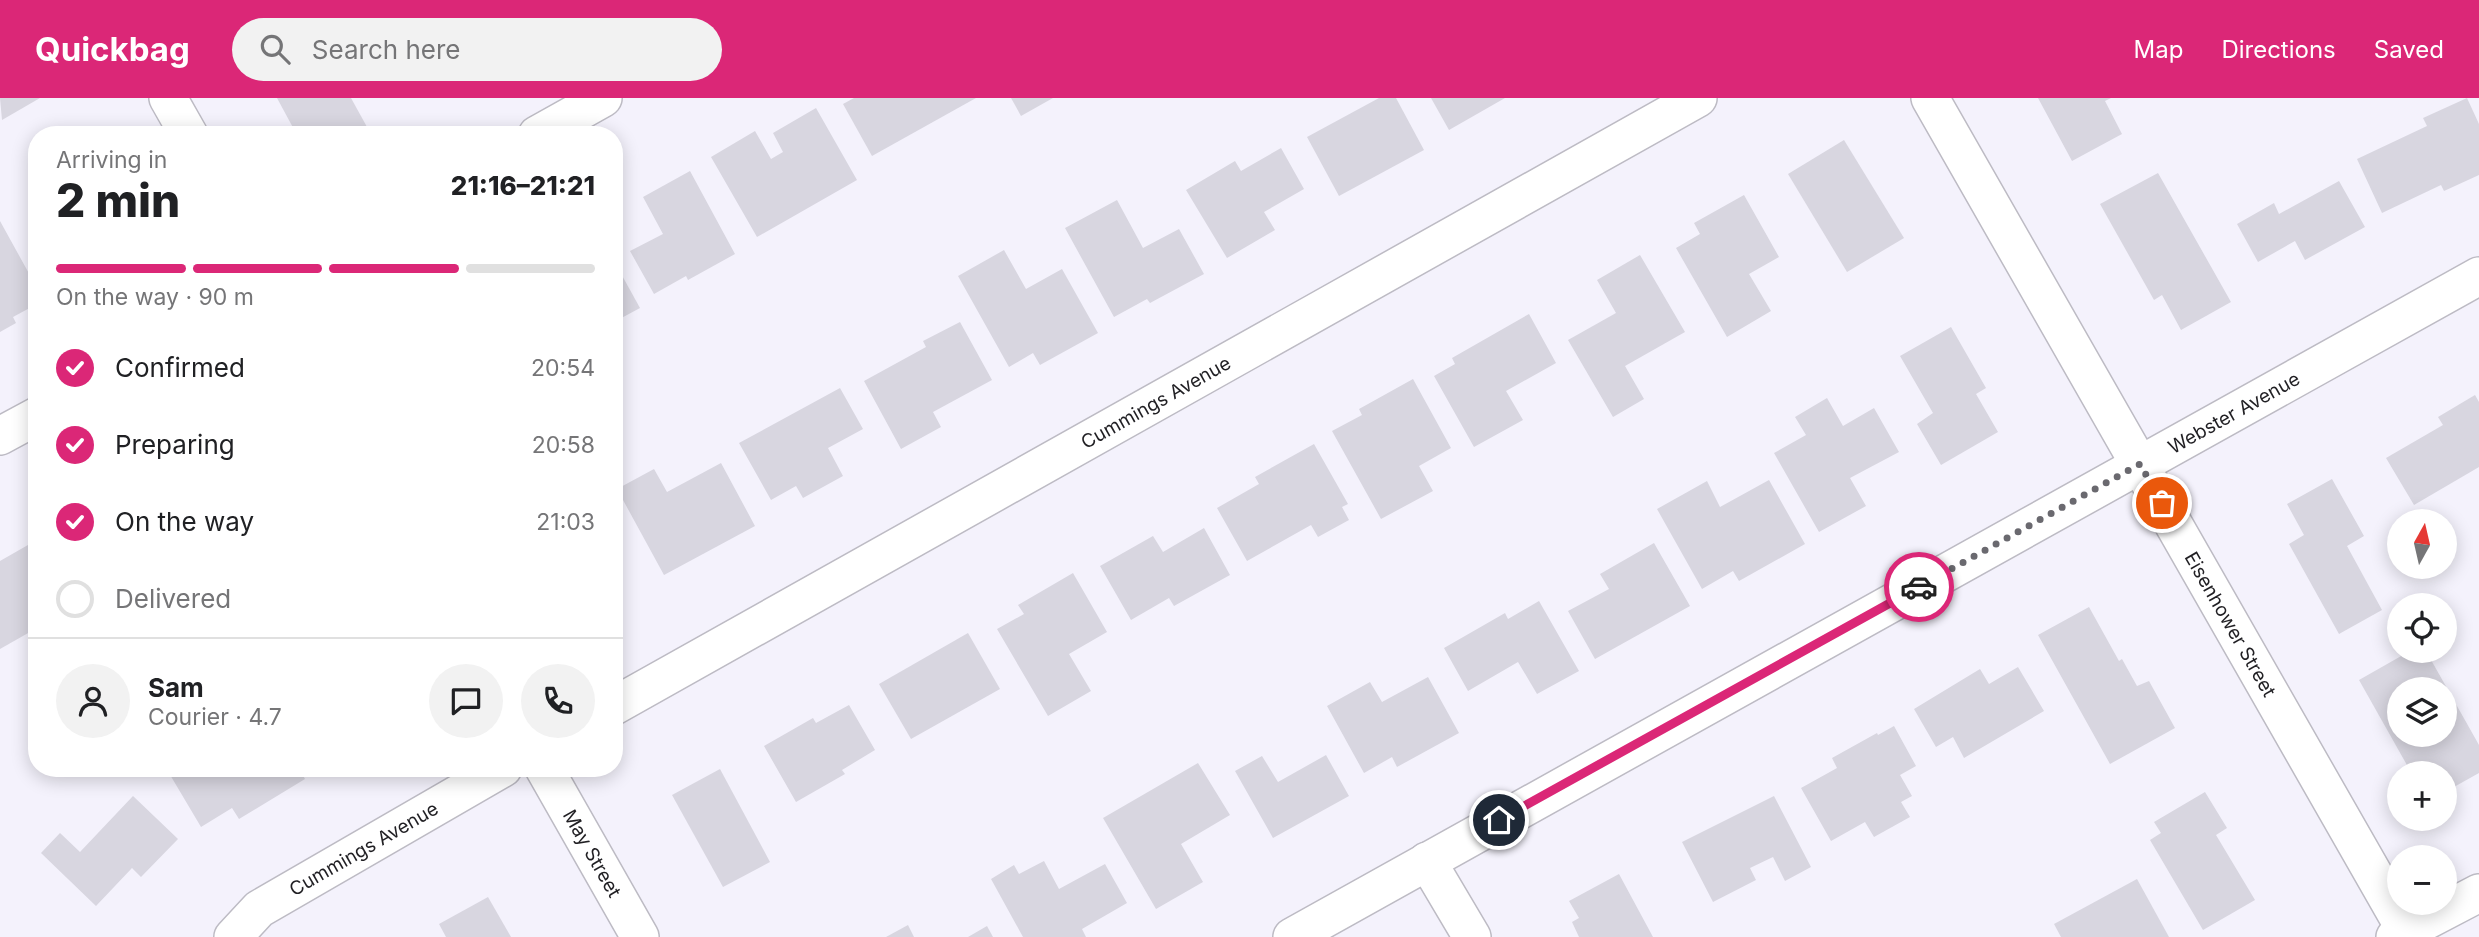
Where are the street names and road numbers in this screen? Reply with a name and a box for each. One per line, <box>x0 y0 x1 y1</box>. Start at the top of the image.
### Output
street label: Cummings Avenue <box>1077 351 1235 453</box>
street label: Webster Avenue <box>2164 367 2304 458</box>
street label: Eisenhower Street <box>2180 548 2281 701</box>
street label: Cummings Avenue <box>285 797 442 901</box>
street label: May Street <box>558 805 626 901</box>

